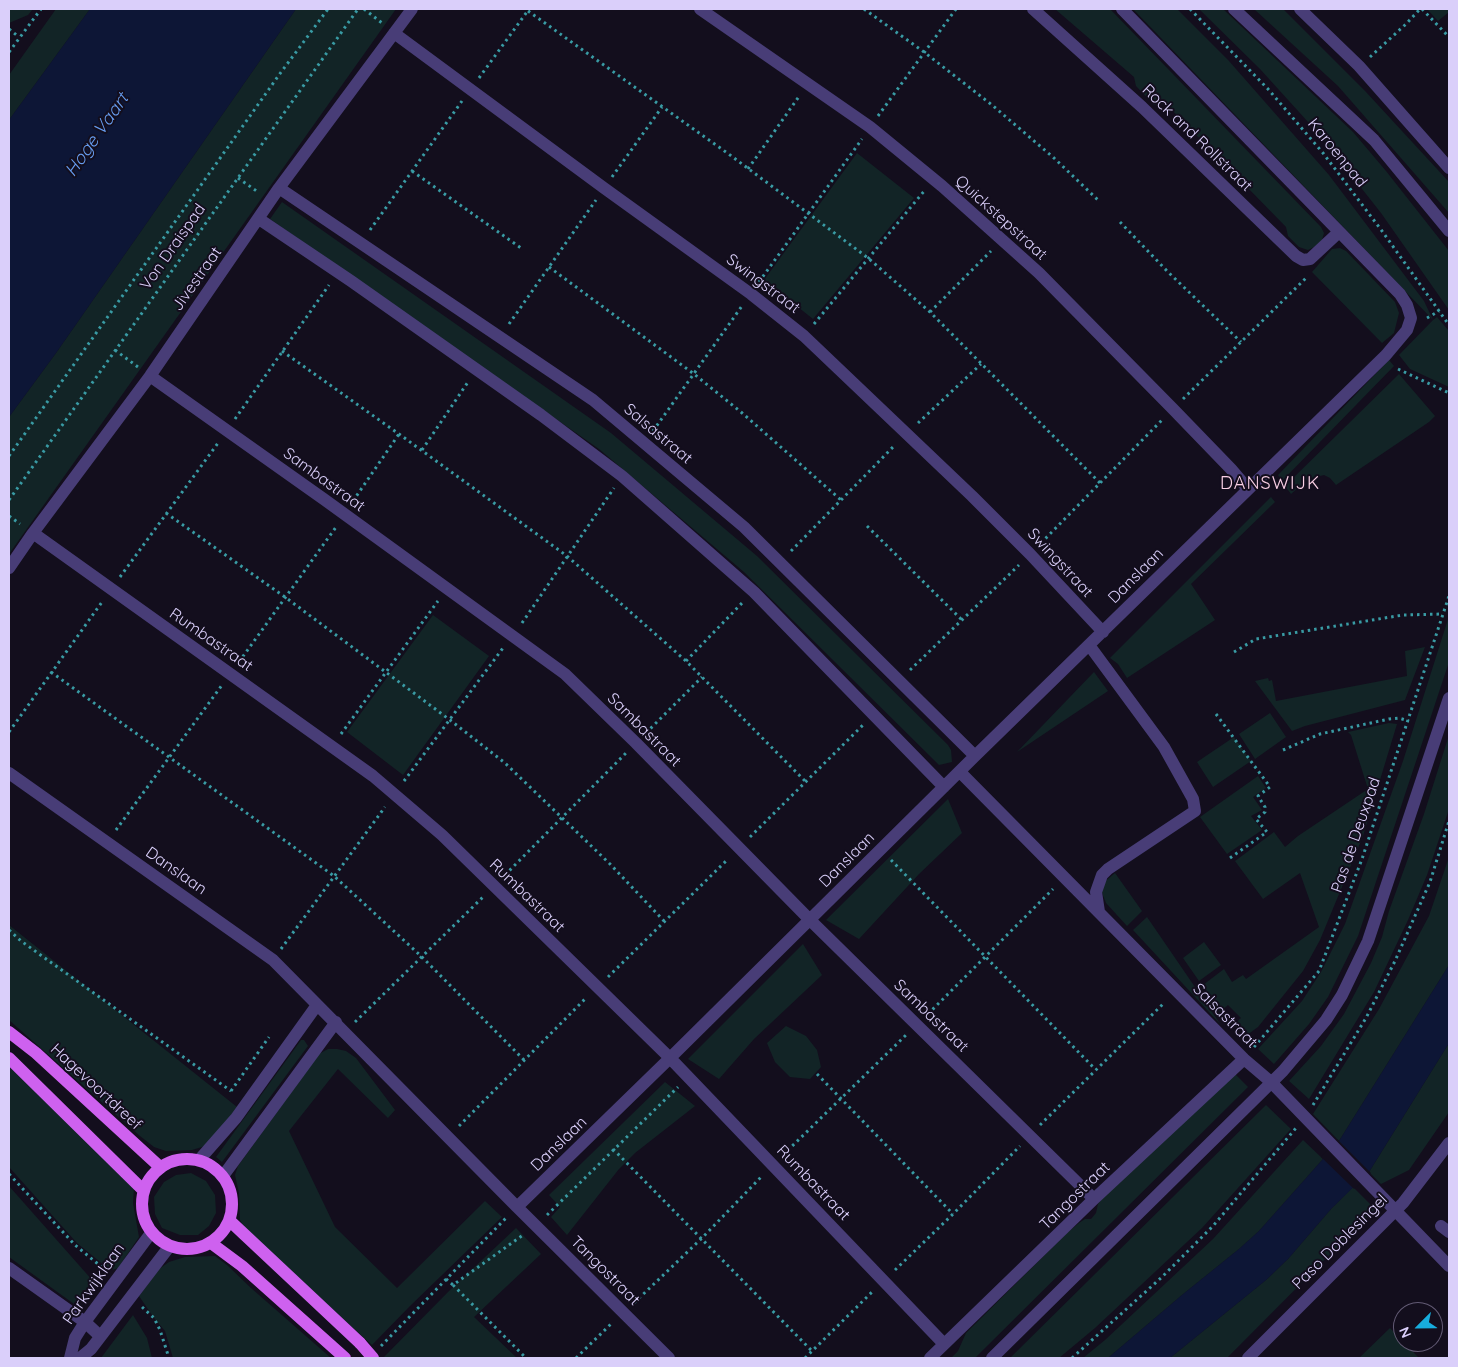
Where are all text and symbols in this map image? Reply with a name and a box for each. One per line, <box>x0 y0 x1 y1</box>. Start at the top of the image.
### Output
street label: Rock and Rollstraat <box>1138 80 1256 196</box>
water label: Hoge Vaart <box>60 89 134 181</box>
street label: Karoenpad <box>1303 115 1371 191</box>
street label: Quickstepstraat <box>951 172 1051 264</box>
street label: Von Draispad <box>136 200 210 294</box>
street label: Jivestraat <box>168 243 226 315</box>
street label: Swingstraat <box>722 250 804 318</box>
street label: Salsastraat <box>620 400 696 468</box>
street label: Sambastraat <box>279 444 369 516</box>
district label: DANSWIJK <box>1219 473 1321 495</box>
street label: Swingstraat <box>1023 524 1097 602</box>
street label: Danslaan <box>1104 544 1168 608</box>
street label: Rumbastraat <box>166 604 256 676</box>
street label: Sambastraat <box>603 689 685 771</box>
street label: Pas de Deuxpad <box>1327 775 1385 895</box>
street label: Danslaan <box>815 828 879 892</box>
street label: Danslaan <box>142 843 210 899</box>
street label: Rumbastraat <box>485 855 569 937</box>
street label: Sambastraat <box>890 976 972 1056</box>
street label: Salsastraat <box>1189 980 1261 1052</box>
street label: Hagevoortdreef <box>46 1040 146 1134</box>
street label: Danslaan <box>527 1113 591 1175</box>
street label: Rumbastraat <box>772 1141 854 1225</box>
street label: Tangostraat <box>1036 1158 1114 1234</box>
street label: Paso Doblesingel <box>1288 1190 1392 1294</box>
street label: Tangostraat <box>566 1232 644 1310</box>
street label: Parkwijklaan <box>59 1240 129 1328</box>
north arrow <box>1393 1302 1443 1352</box>
text: N <box>1395 1324 1415 1341</box>

